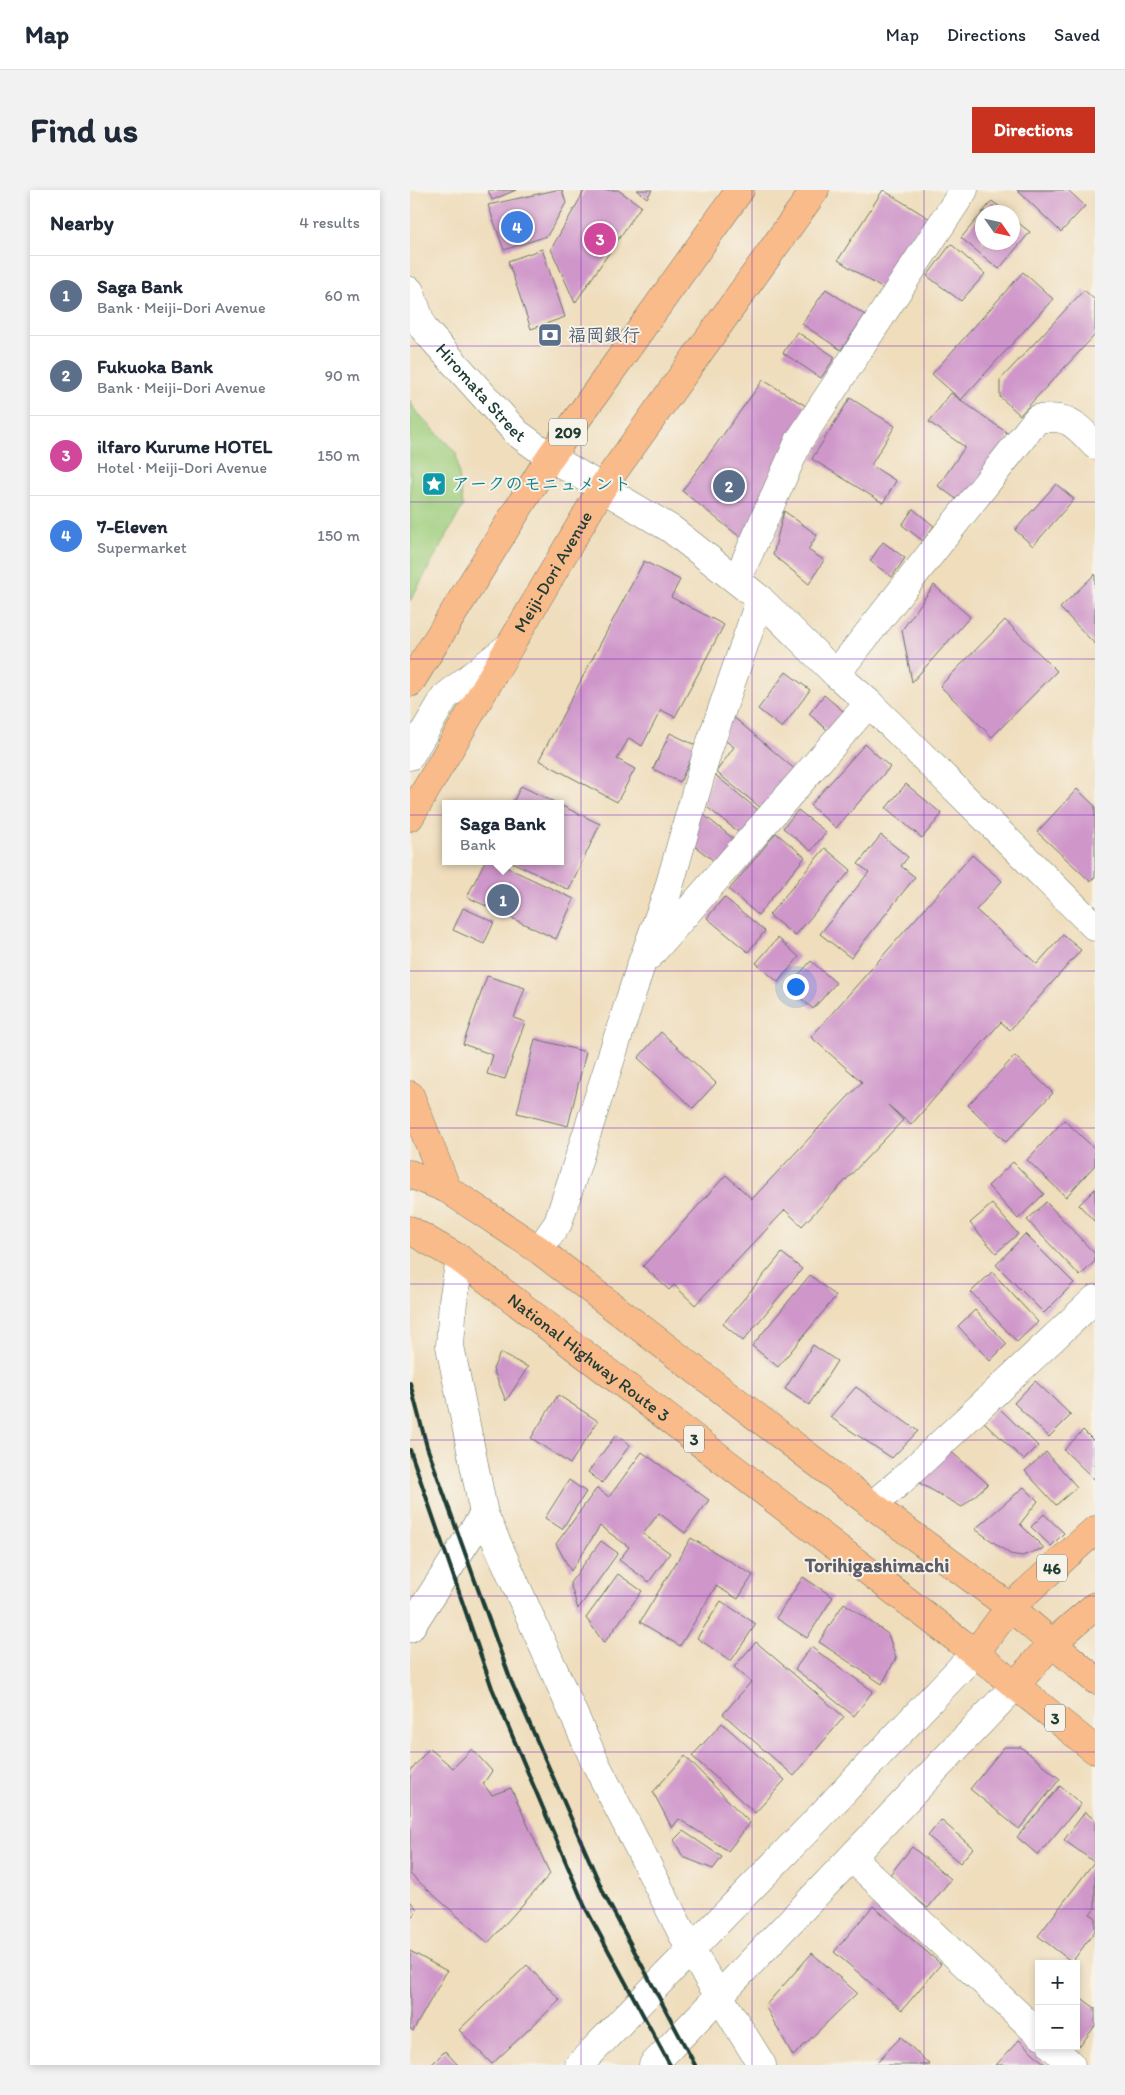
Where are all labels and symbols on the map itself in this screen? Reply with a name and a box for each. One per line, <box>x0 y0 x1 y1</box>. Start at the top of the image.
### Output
north arrow <box>975 205 1020 250</box>
pin: 4 <box>501 208 533 246</box>
pin: 3 <box>584 220 616 258</box>
bank icon: 福岡銀行 <box>537 322 563 348</box>
place label: 福岡銀行 <box>568 324 640 346</box>
street label: Hiromata Street <box>431 339 530 447</box>
road number: 209 <box>549 418 587 446</box>
pin: 2 <box>713 467 745 505</box>
place icon: アークのモニュメント <box>421 471 447 497</box>
place label: アークのモニュメント <box>452 473 631 495</box>
street label: Meiji-Dori Avenue <box>509 507 597 636</box>
pin: 1 <box>487 881 519 919</box>
your location <box>783 974 809 1000</box>
street label: National Highway Route 3 <box>503 1288 675 1427</box>
road number: 3 <box>684 1426 704 1452</box>
district label: Torihigashimachi <box>804 1553 949 1578</box>
road number: 46 <box>1037 1555 1067 1582</box>
road number: 3 <box>1045 1705 1065 1732</box>

